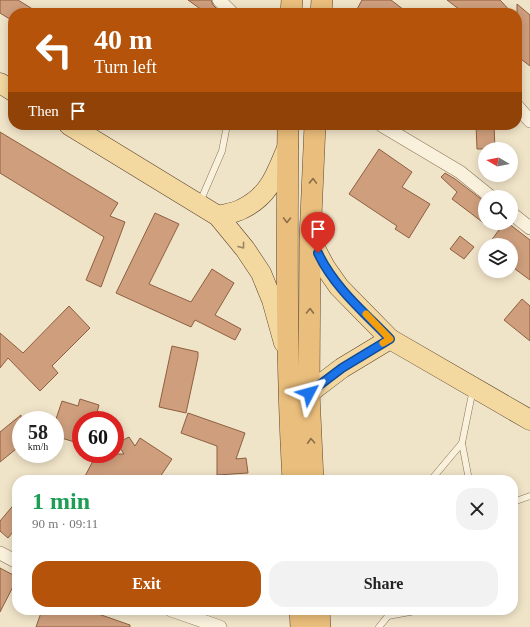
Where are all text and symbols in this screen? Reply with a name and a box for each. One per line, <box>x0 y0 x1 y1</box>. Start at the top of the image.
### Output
icon: left <box>28 24 80 76</box>
text: 40 m <box>94 24 152 55</box>
text: Turn left <box>94 57 157 77</box>
icon: arrive <box>67 100 89 122</box>
text: Then <box>28 103 59 119</box>
north arrow <box>478 142 518 182</box>
map controls <box>478 142 518 278</box>
one-way arrow <box>309 178 317 184</box>
button: search <box>478 190 518 230</box>
pin <box>301 212 335 253</box>
one-way arrow <box>283 217 291 223</box>
icon: arrive <box>307 218 329 240</box>
button: layers <box>478 238 518 278</box>
one-way arrow <box>238 242 245 249</box>
one-way arrow <box>306 308 314 314</box>
position arrow <box>288 372 330 414</box>
speed limit sign: 60 <box>72 411 124 463</box>
text: 58 <box>28 421 48 443</box>
one-way arrow <box>307 438 316 444</box>
text: km/h <box>28 441 48 452</box>
text: 1 min <box>32 488 90 514</box>
button: close <box>456 488 498 530</box>
text: 90 m · 09:11 <box>32 516 98 531</box>
button: Exit <box>32 561 261 607</box>
button: Share <box>269 561 498 607</box>

